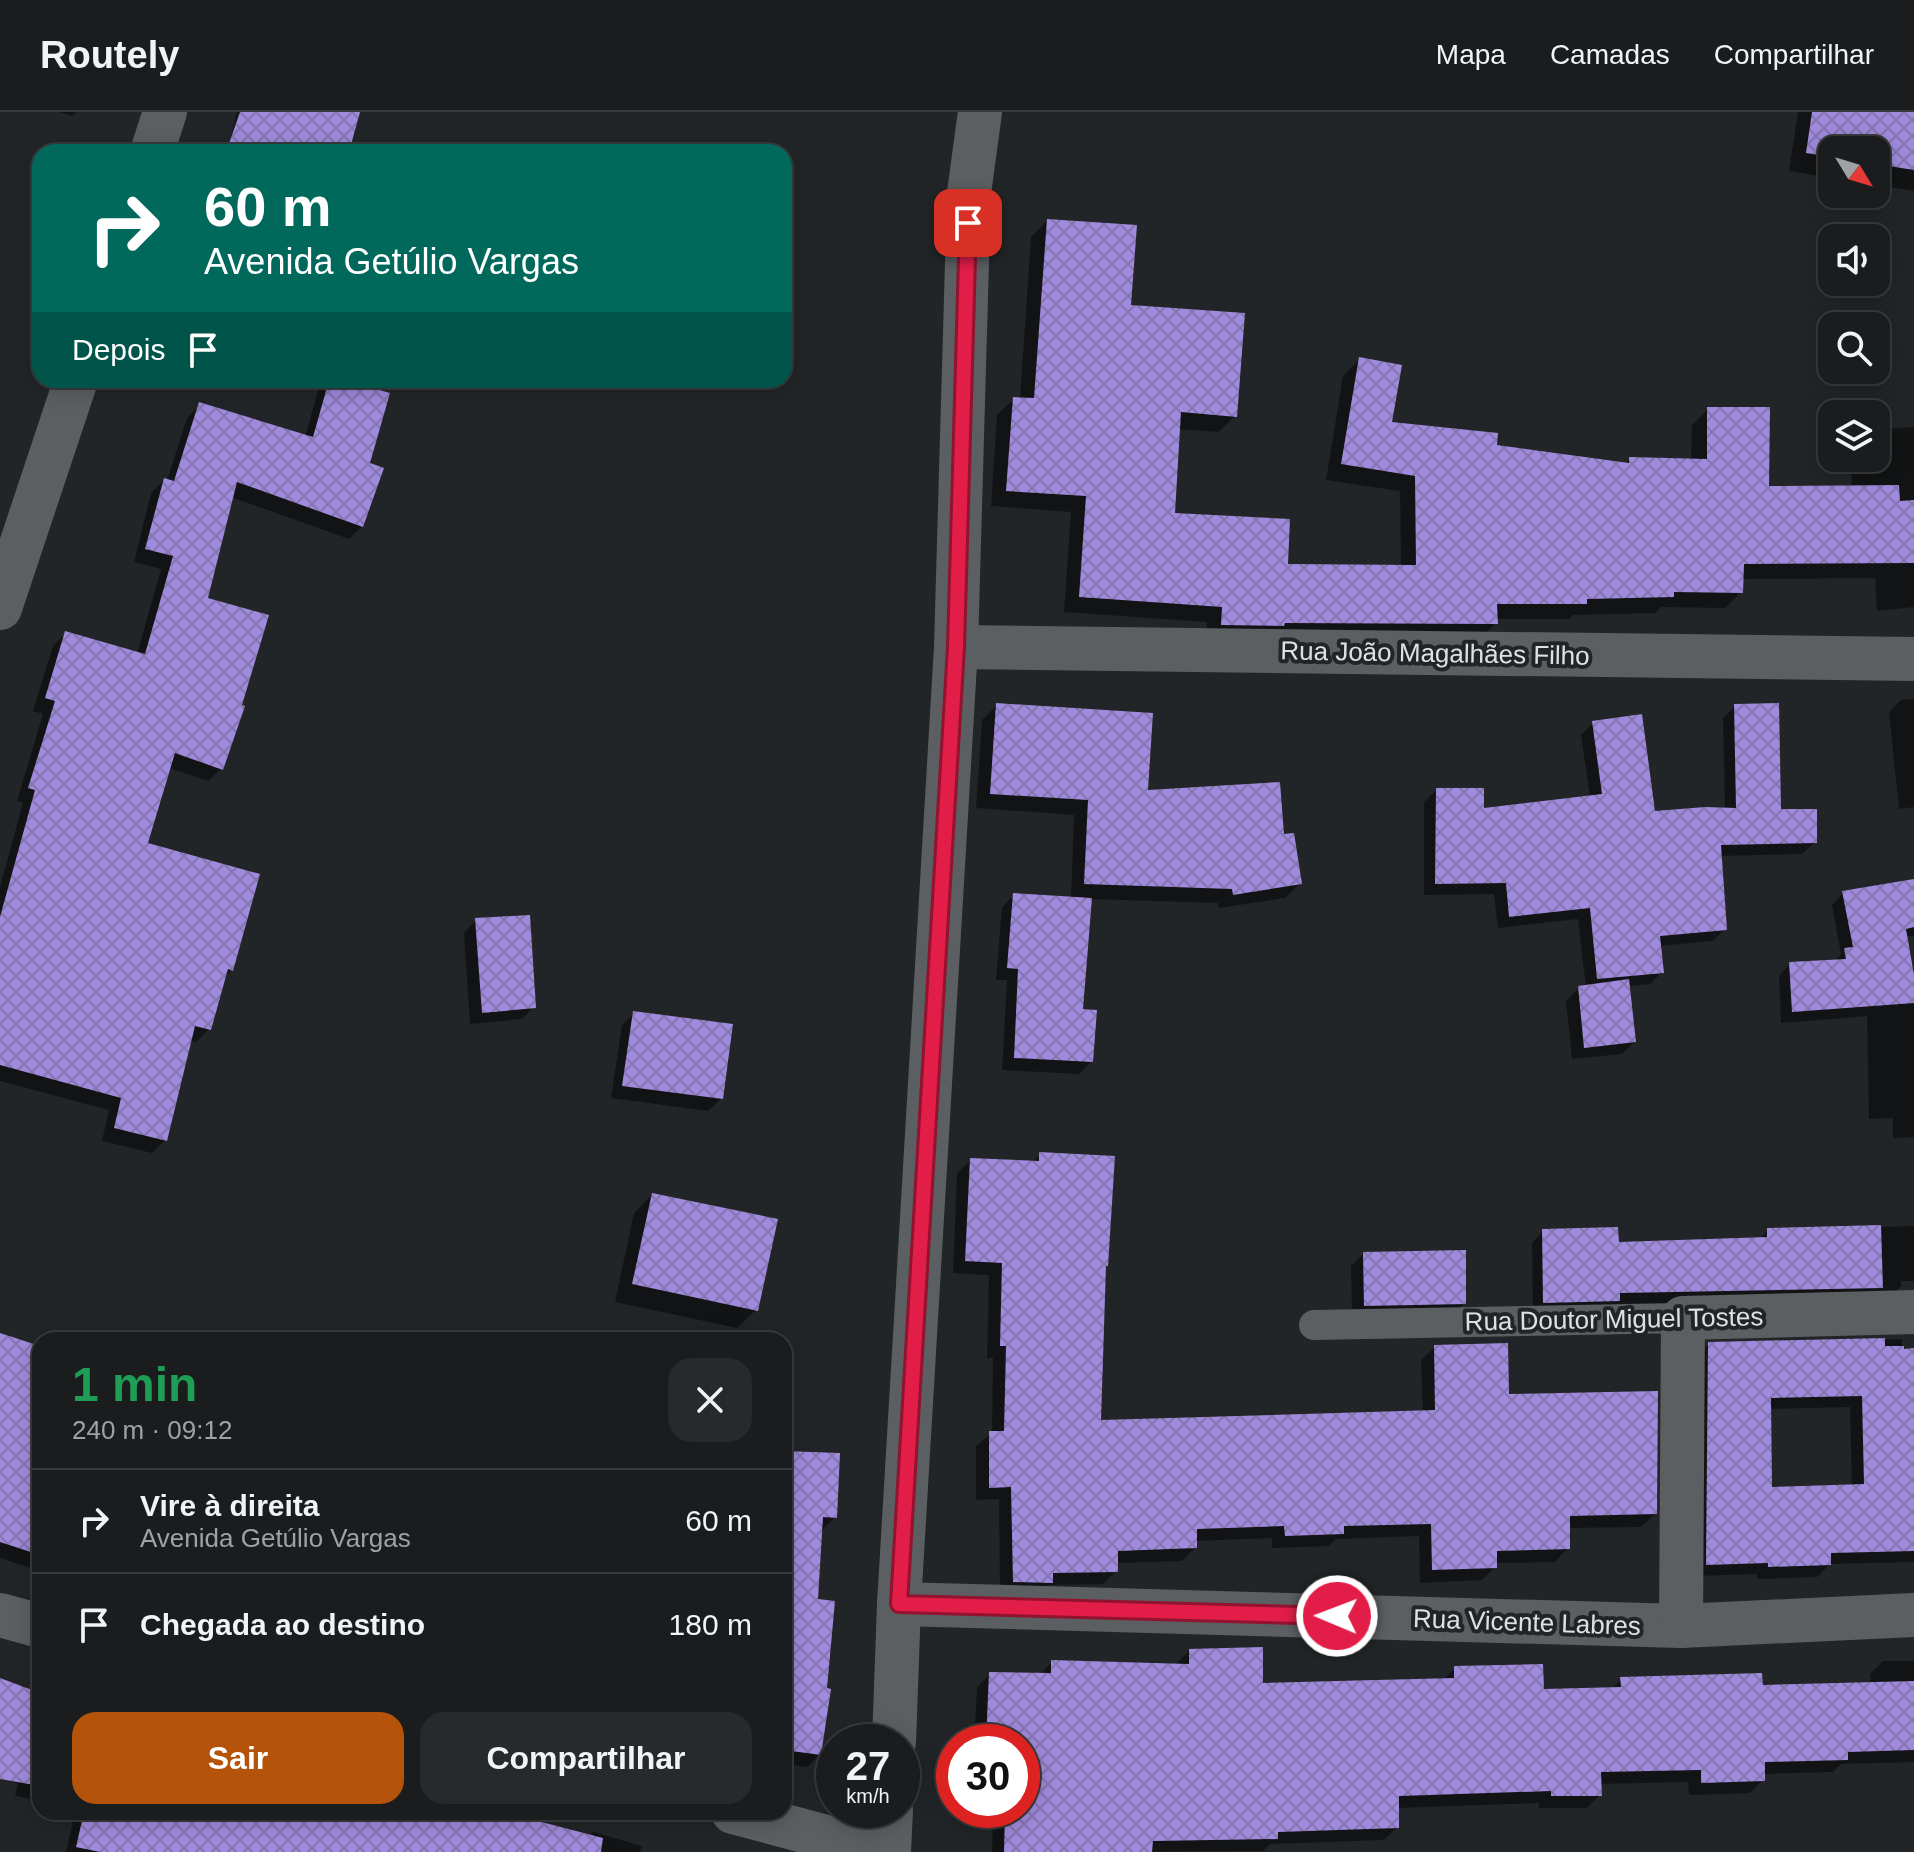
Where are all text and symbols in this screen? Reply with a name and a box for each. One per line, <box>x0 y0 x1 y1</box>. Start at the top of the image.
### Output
text: Routely <box>40 34 179 76</box>
text: Mapa <box>1436 39 1506 70</box>
text: Camadas <box>1550 39 1670 70</box>
text: Compartilhar <box>1714 39 1874 70</box>
north arrow <box>1818 136 1890 208</box>
map controls <box>1818 136 1890 472</box>
text: 60 m <box>204 175 332 238</box>
icon: right <box>72 176 176 280</box>
pin <box>934 189 1002 257</box>
icon: arrive <box>946 201 990 245</box>
button: sound <box>1818 224 1890 296</box>
text: Avenida Getúlio Vargas <box>204 241 579 282</box>
button: search <box>1818 312 1890 384</box>
icon: arrive <box>181 328 225 372</box>
text: Depois <box>72 333 165 366</box>
button: layers <box>1818 400 1890 472</box>
street label: Rua João Magalhães Filho <box>1280 635 1590 671</box>
street label: Rua Doutor Miguel Tostes <box>1464 1301 1764 1337</box>
text: 1 min <box>72 1358 197 1411</box>
button: close <box>668 1358 752 1442</box>
text: 240 m · 09:12 <box>72 1415 232 1445</box>
text: Vire à direita <box>140 1489 320 1522</box>
icon: right <box>72 1499 116 1543</box>
text: 60 m <box>685 1504 752 1537</box>
text: Avenida Getúlio Vargas <box>140 1523 411 1553</box>
position arrow <box>1295 1574 1379 1658</box>
icon: arrive <box>72 1603 116 1647</box>
street label: Rua Vicente Labres <box>1413 1603 1641 1641</box>
text: Chegada ao destino <box>140 1608 425 1641</box>
text: 180 m <box>669 1608 752 1641</box>
button: Sair <box>72 1712 404 1804</box>
button: Compartilhar <box>420 1712 752 1804</box>
speed limit sign: 30 <box>936 1724 1040 1828</box>
text: 27 <box>846 1744 890 1788</box>
text: km/h <box>846 1785 890 1807</box>

